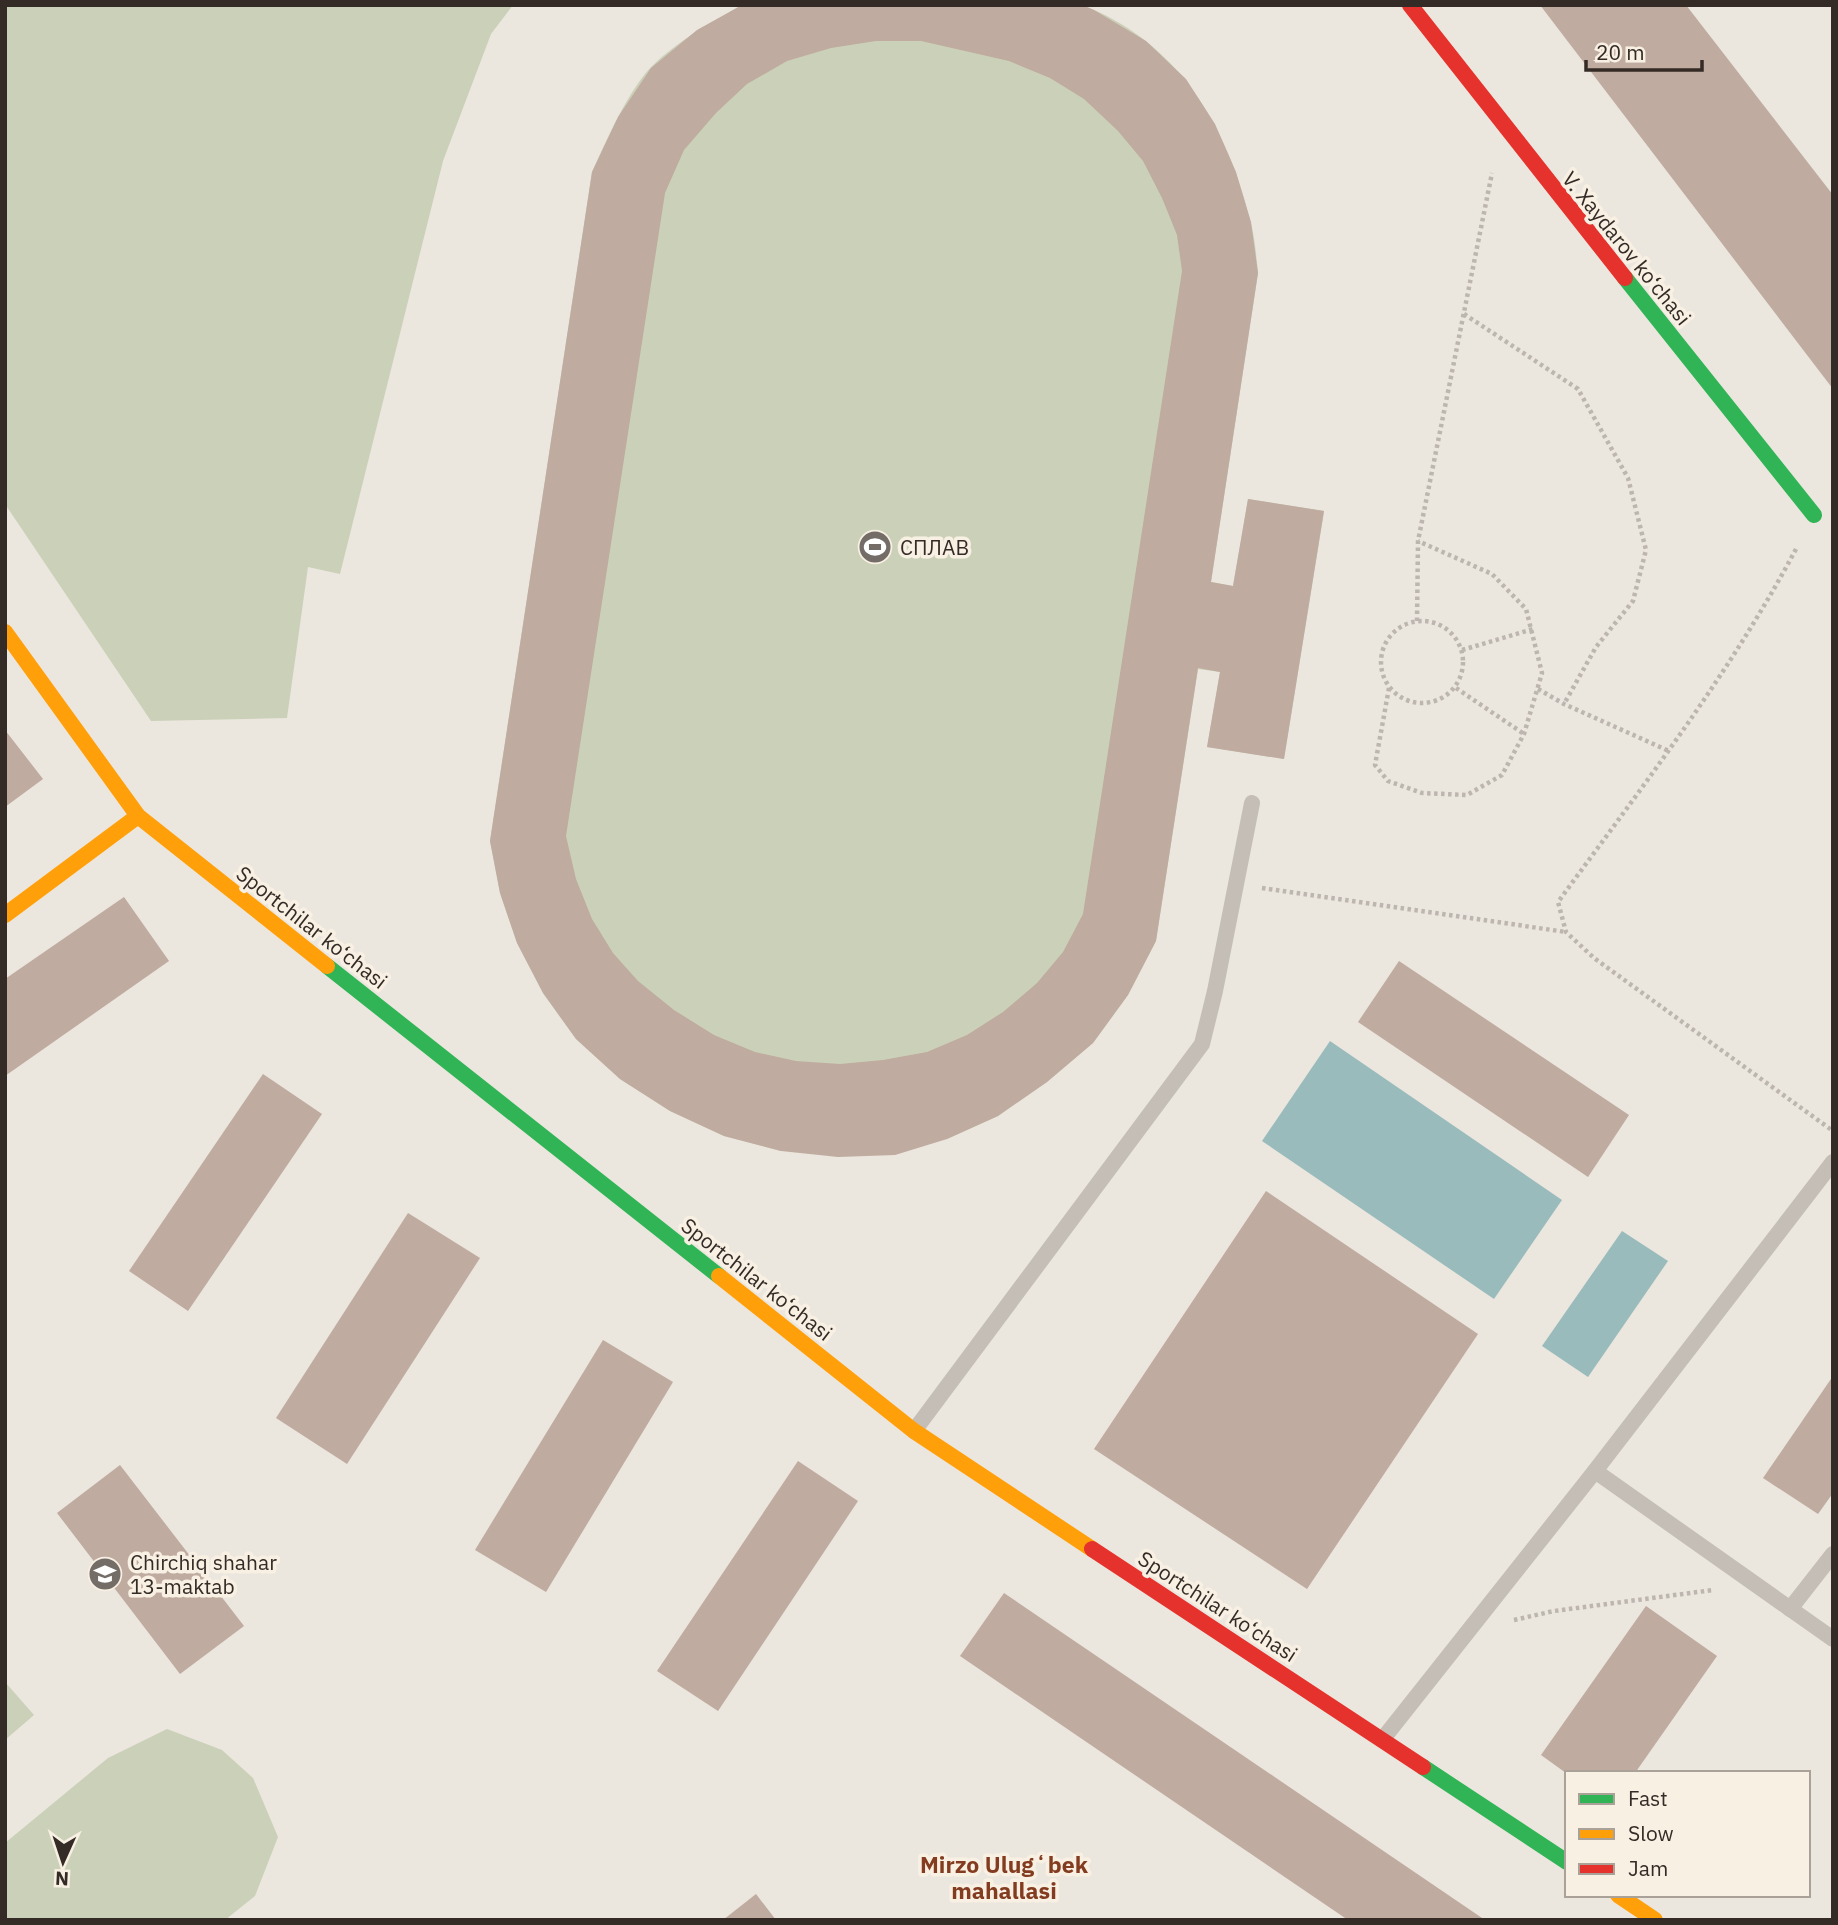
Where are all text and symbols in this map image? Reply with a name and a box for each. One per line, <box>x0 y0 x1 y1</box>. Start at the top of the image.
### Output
scale bar <box>1586 28 1702 72</box>
text: 20 m <box>1596 38 1645 66</box>
street label: V. Xaydarov ko‘chasi <box>1556 165 1698 331</box>
sports icon: СПЛАВ <box>856 528 894 566</box>
place label: СПЛАВ <box>900 533 969 561</box>
street label: Sportchilar ko‘chasi <box>231 859 393 995</box>
street label: Sportchilar ko‘chasi <box>676 1211 838 1347</box>
street label: Sportchilar ko‘chasi <box>1133 1544 1303 1668</box>
place label: Chirchiq shahar 13-maktab <box>130 1548 277 1600</box>
school or university icon: Chirchiq shahar 13-maktab <box>86 1555 124 1593</box>
legend <box>1565 1771 1810 1897</box>
text: Fast <box>1628 1784 1668 1812</box>
text: Slow <box>1628 1819 1674 1847</box>
north arrow <box>28 1827 98 1897</box>
district label: Mirzo Ulugʻbek mahallasi <box>920 1849 1089 1905</box>
text: Jam <box>1628 1854 1668 1882</box>
text: N <box>55 1867 70 1891</box>

